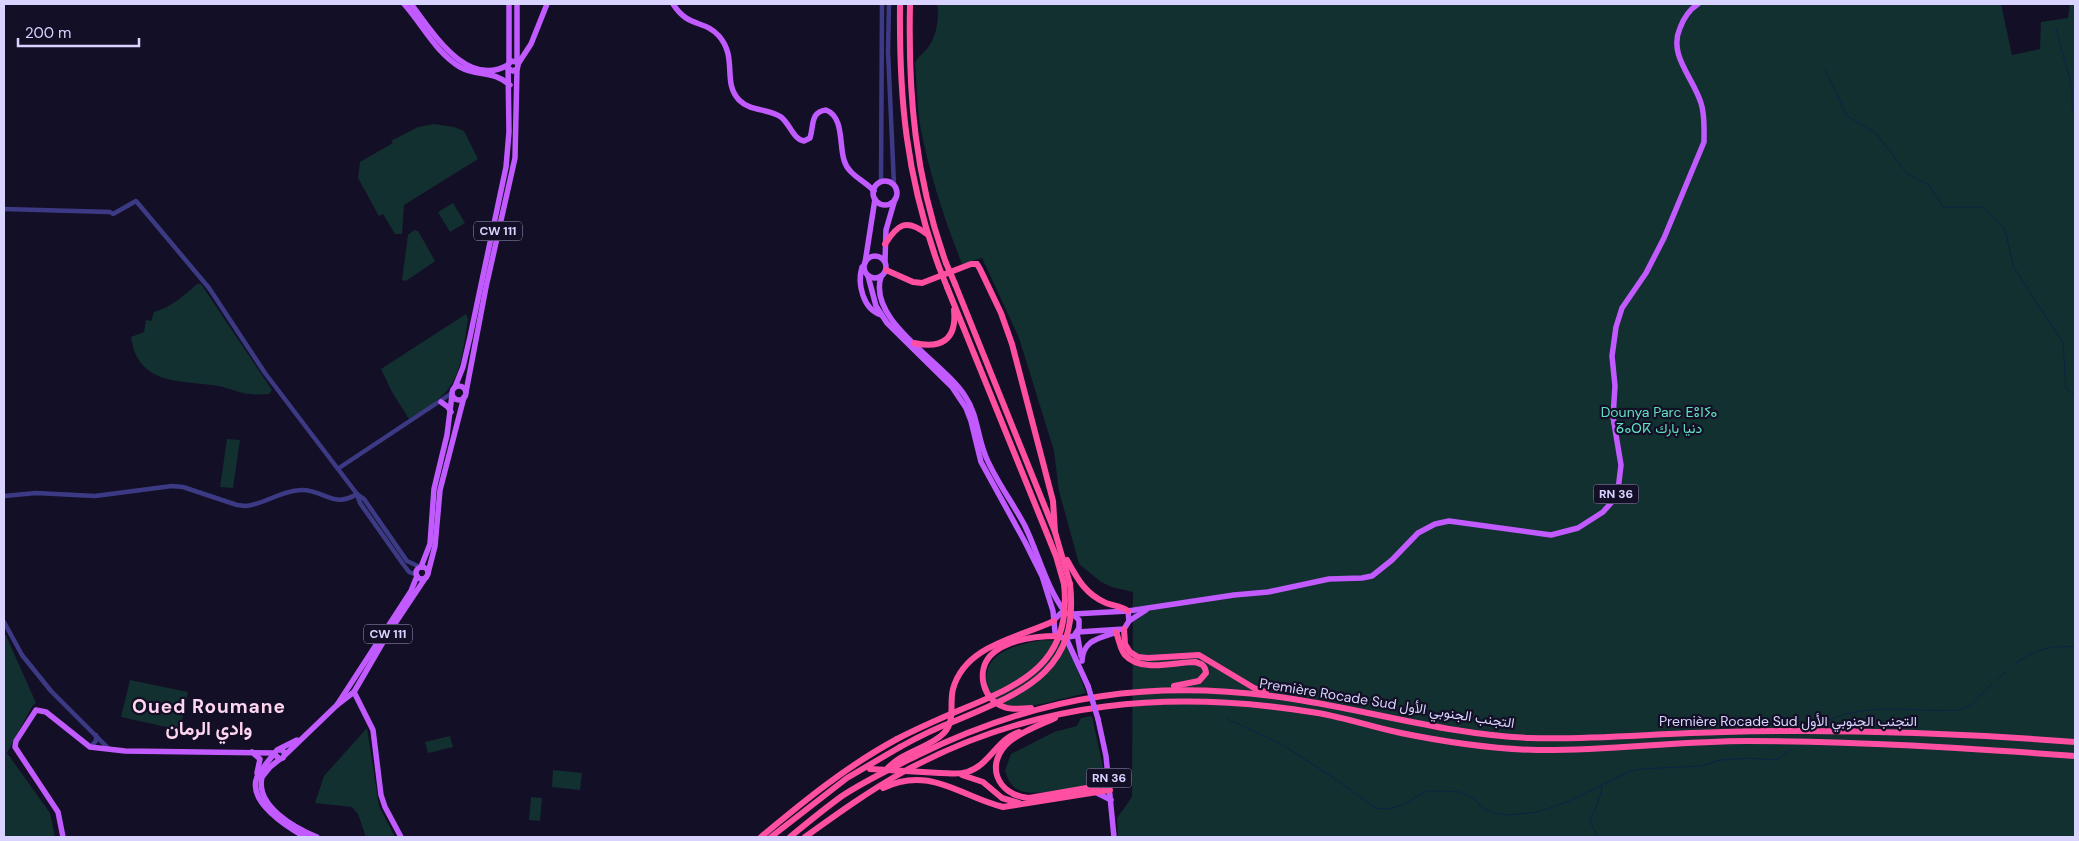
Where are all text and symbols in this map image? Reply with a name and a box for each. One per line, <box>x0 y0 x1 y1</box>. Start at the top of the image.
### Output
scale bar <box>18 15 139 47</box>
text: 200 m <box>25 23 71 43</box>
road number: CW 111 <box>474 222 522 240</box>
park label: Dounya Parc ⴹⵓⵏⵢⴰ ⵒⴰⵔⴽ دنيا بارك <box>1601 403 1718 437</box>
road number: RN 36 <box>1594 484 1638 504</box>
road number: CW 111 <box>364 624 412 644</box>
street label: Première Rocade Sud التجنب الجنوبي الأول <box>1258 674 1516 735</box>
district label: Oued Roumane وادي الرمان <box>132 694 286 745</box>
street label: Première Rocade Sud التجنب الجنوبي الأول <box>1659 712 1917 733</box>
road number: RN 36 <box>1086 768 1132 788</box>

